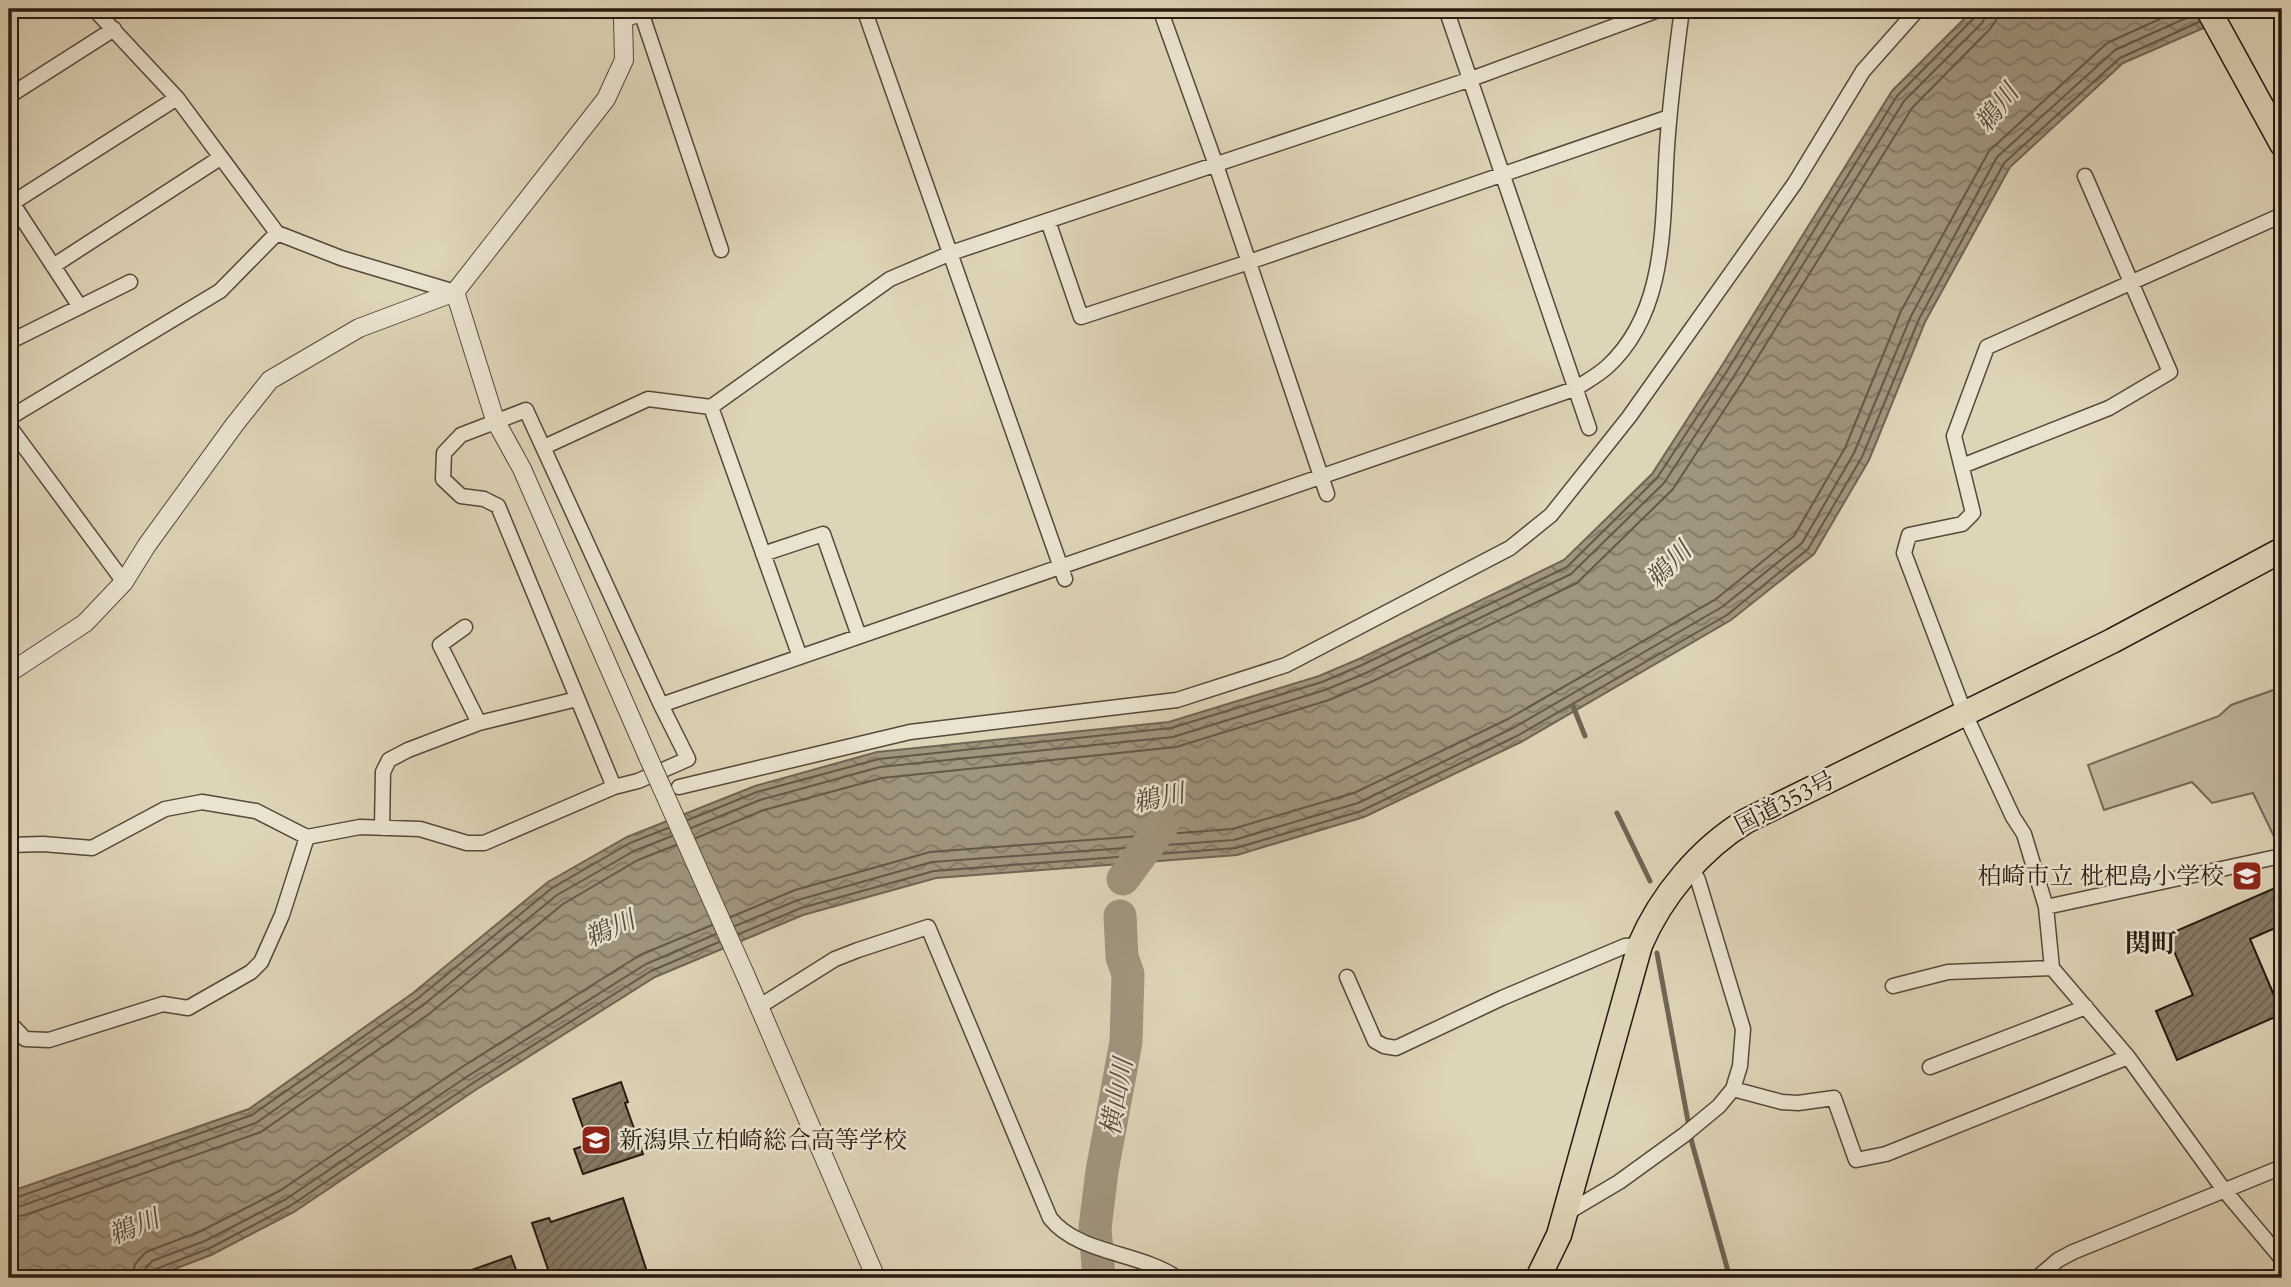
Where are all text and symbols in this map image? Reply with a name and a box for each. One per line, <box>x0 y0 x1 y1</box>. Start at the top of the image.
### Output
water label: 鵜川 <box>1967 74 2029 139</box>
water label: 鵜川 <box>1638 532 1702 596</box>
street label: 国道353号 <box>1729 764 1841 842</box>
water label: 鵜川 <box>1130 775 1191 821</box>
school or university icon: 柏崎市立 枇杷島小学校 <box>2230 859 2264 893</box>
place label: 柏崎市立 枇杷島小学校 <box>1978 860 2224 893</box>
water label: 鵜川 <box>579 901 644 956</box>
district label: 関町 <box>2125 926 2177 961</box>
water label: 横山川 <box>1093 1053 1142 1138</box>
school or university icon: 新潟県立柏崎総合高等学校 <box>579 1123 613 1157</box>
place label: 新潟県立柏崎総合高等学校 <box>619 1124 907 1157</box>
water label: 鵜川 <box>103 1200 167 1253</box>

